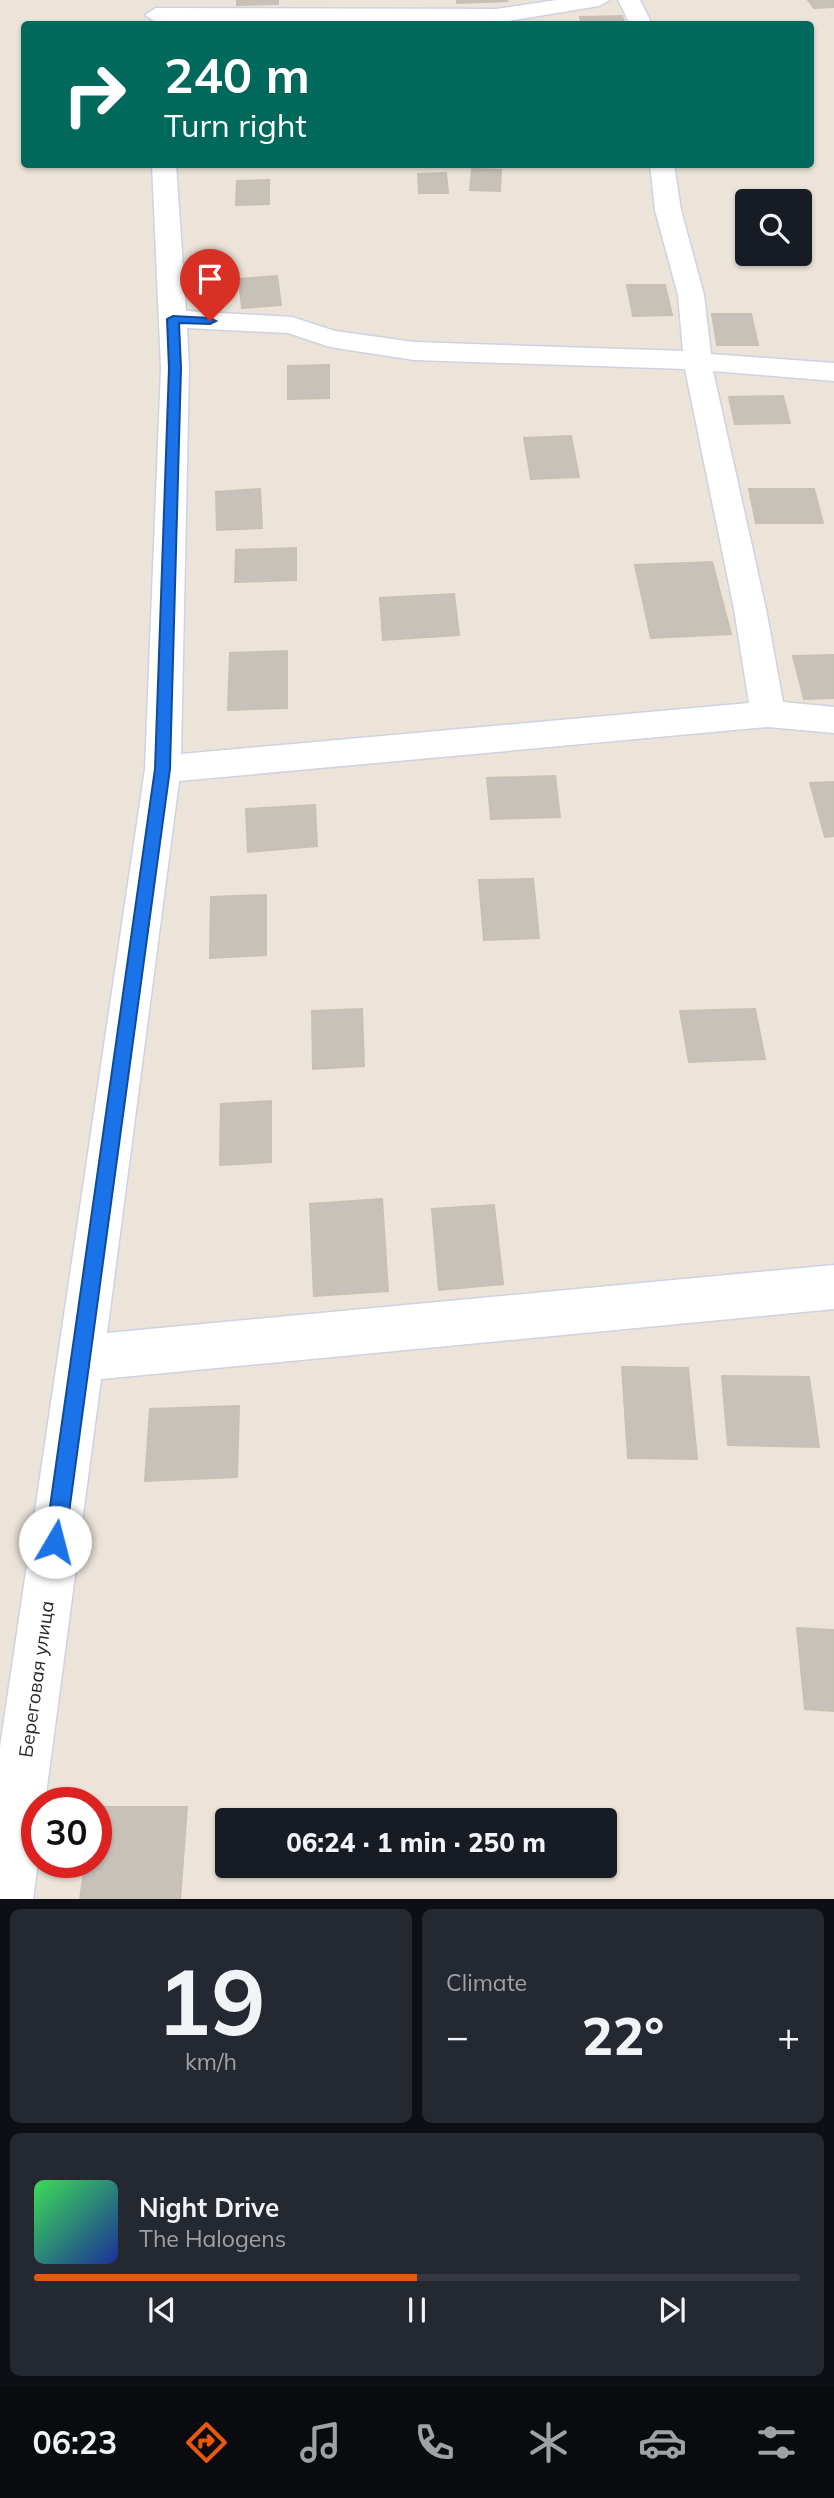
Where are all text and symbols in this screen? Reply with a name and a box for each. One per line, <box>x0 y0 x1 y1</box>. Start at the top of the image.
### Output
text: 240 m <box>164 44 310 105</box>
icon: right <box>49 49 140 140</box>
text: Turn right <box>164 105 307 145</box>
map controls <box>735 189 812 266</box>
button: search <box>735 189 812 266</box>
pin <box>180 249 240 321</box>
icon: arrive <box>191 260 229 298</box>
position arrow <box>18 1505 92 1579</box>
street label: Береговая улица <box>13 1599 59 1759</box>
speed limit sign: 30 <box>21 1787 112 1878</box>
text: 06:24 · 1 min · 250 m <box>286 1826 546 1859</box>
text: 19 <box>156 1944 266 2058</box>
text: Climate <box>446 1968 527 1997</box>
text: 22° <box>582 2003 664 2068</box>
text: − <box>446 2012 469 2060</box>
text: + <box>777 2012 800 2060</box>
text: km/h <box>185 2047 237 2076</box>
text: Night Drive <box>139 2191 279 2224</box>
text: The Halogens <box>139 2224 286 2253</box>
icon: previous <box>143 2291 181 2329</box>
icon: pause <box>398 2291 436 2329</box>
icon: next <box>653 2291 691 2329</box>
icon: directions <box>182 2418 231 2467</box>
icon: music <box>296 2418 345 2467</box>
icon: phone <box>410 2418 459 2467</box>
icon: climate <box>524 2418 573 2467</box>
icon: car <box>638 2418 687 2467</box>
icon: filters <box>752 2418 801 2467</box>
text: 06:23 <box>33 2422 117 2462</box>

